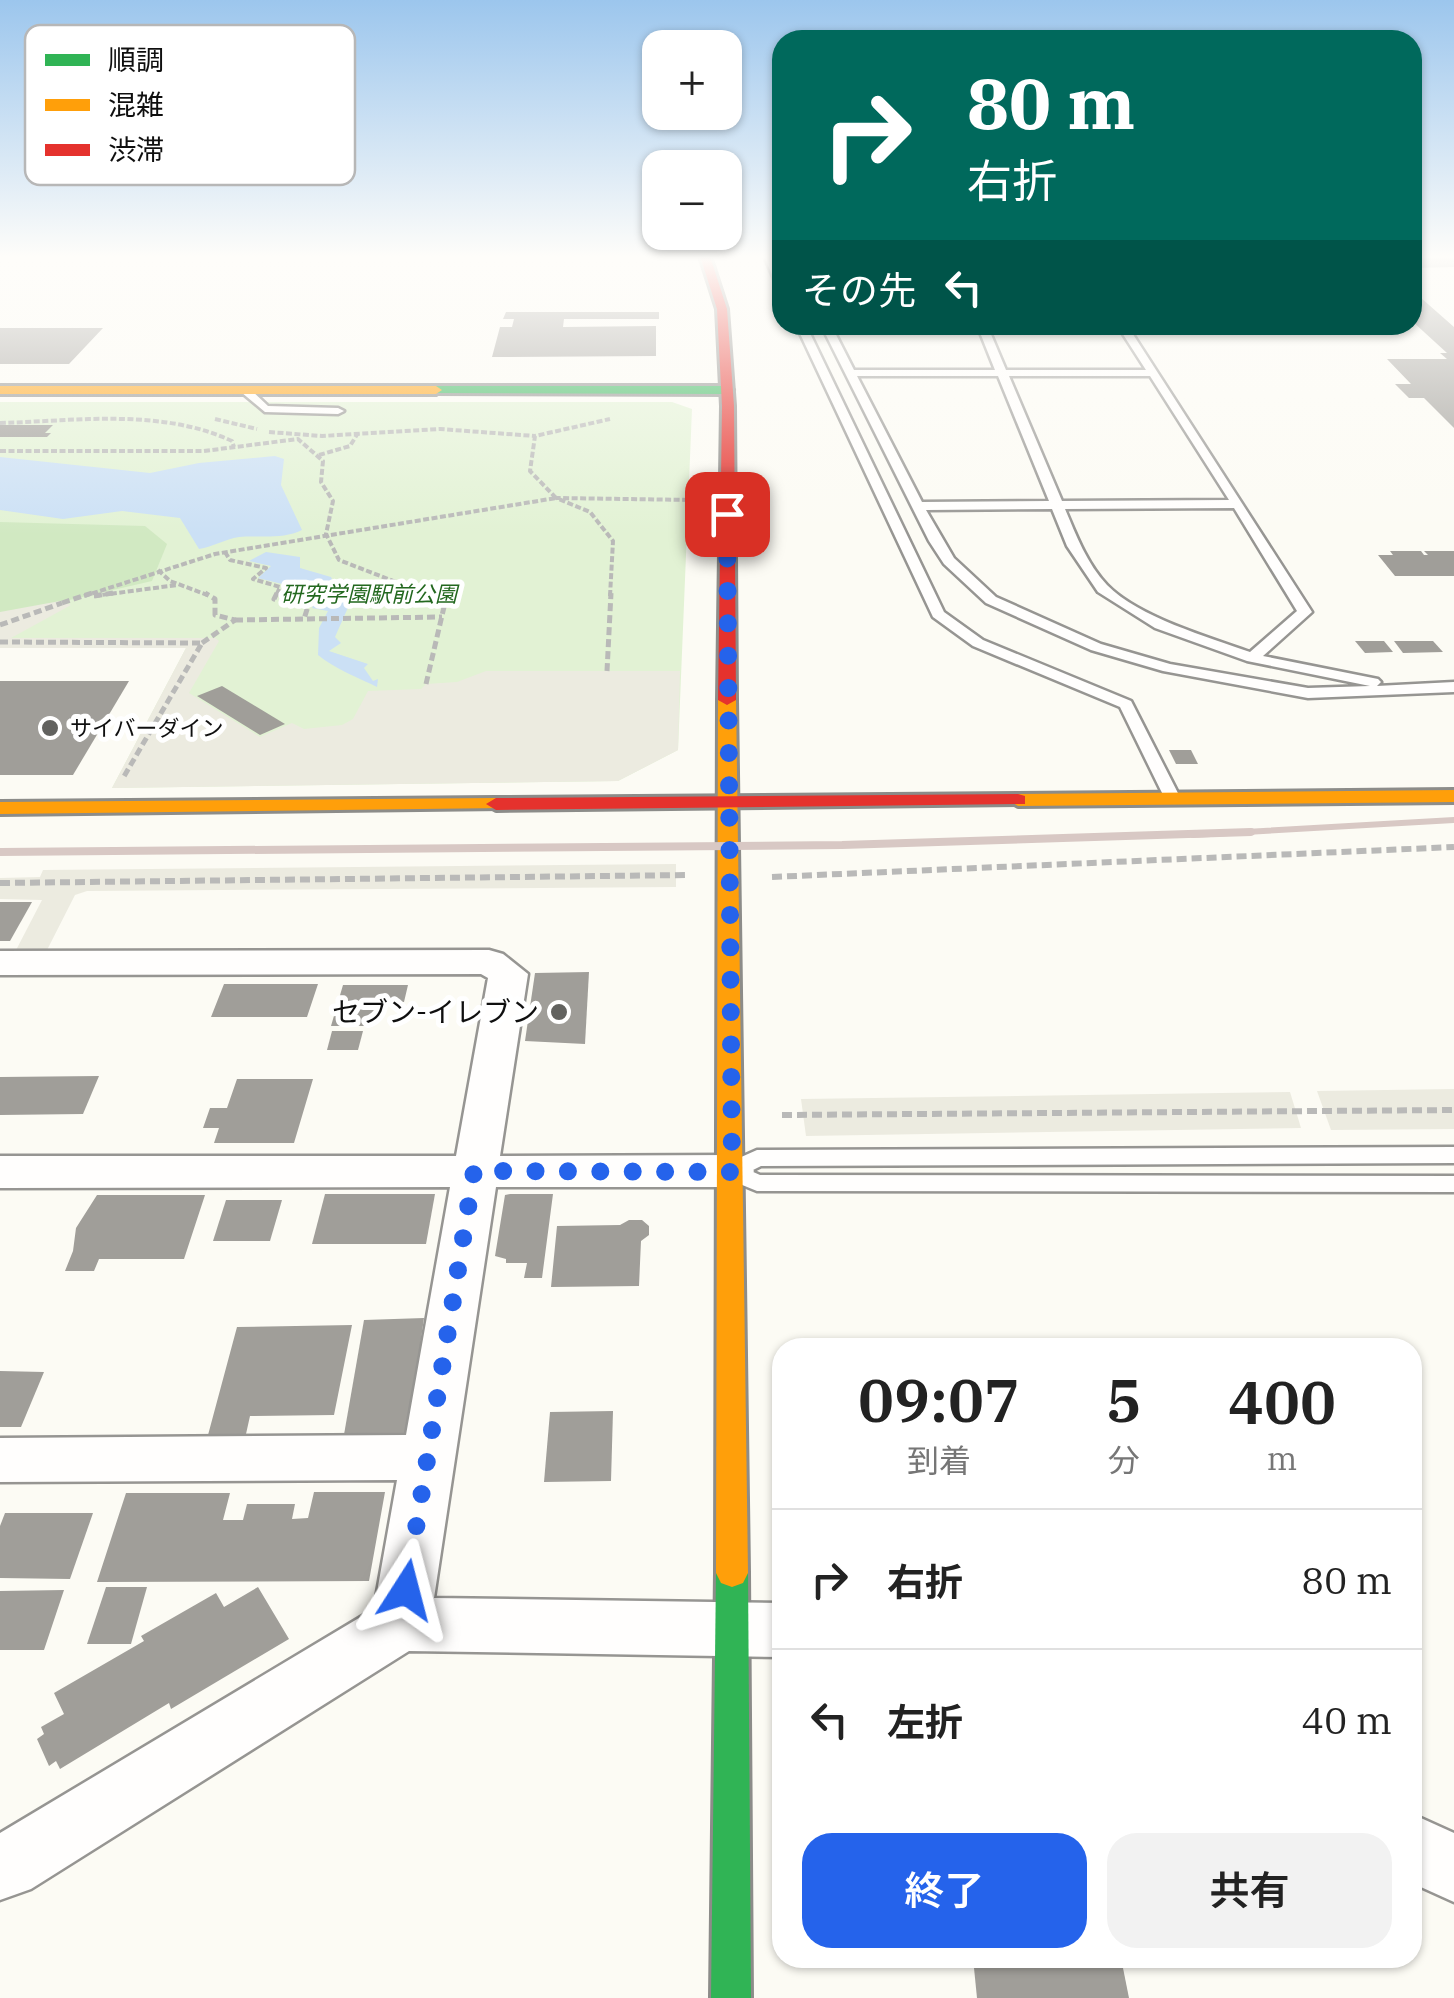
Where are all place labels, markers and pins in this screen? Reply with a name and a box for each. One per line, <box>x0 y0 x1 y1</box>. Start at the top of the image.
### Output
pin <box>685 472 770 557</box>
place label: サイバーダイン <box>70 713 224 742</box>
marker: サイバーダイン <box>39 717 61 739</box>
place label: セブン-イレブン <box>332 993 539 1030</box>
marker: セブン-イレブン <box>548 1001 570 1023</box>

